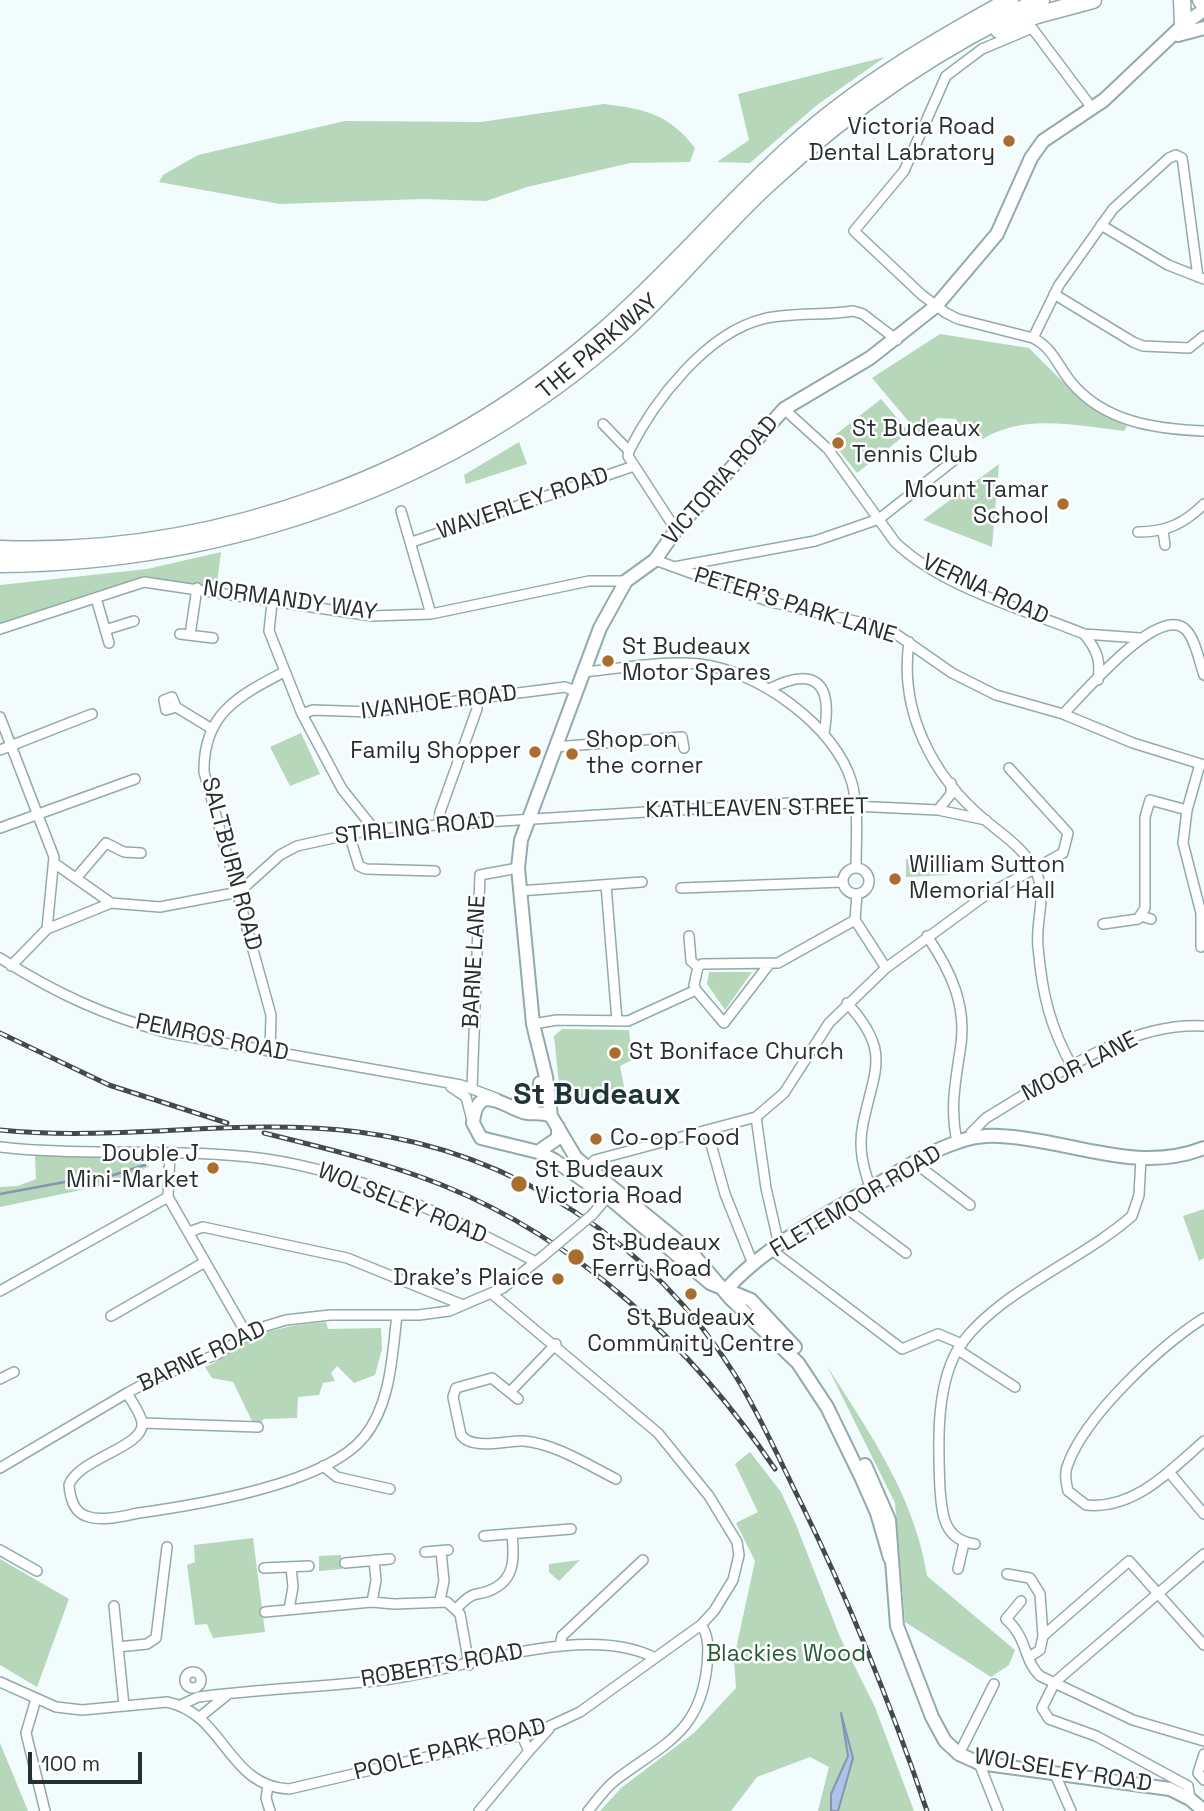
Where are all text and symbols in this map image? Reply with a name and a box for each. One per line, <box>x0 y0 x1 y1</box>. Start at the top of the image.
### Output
place label: Victoria Road Dental Labratory <box>809 114 995 168</box>
marker: Victoria Road Dental Labratory <box>1001 133 1017 149</box>
street label: THE PARKWAY <box>532 288 664 406</box>
street label: VICTORIA ROAD <box>657 411 785 551</box>
place label: St Budeaux Tennis Club <box>852 416 981 470</box>
marker: St Budeaux Tennis Club <box>830 435 846 451</box>
street label: WAVERLEY ROAD <box>434 462 612 546</box>
place label: Mount Tamar School <box>904 477 1049 531</box>
marker: Mount Tamar School <box>1055 496 1071 512</box>
street label: VERNA ROAD <box>917 549 1053 631</box>
street label: PETER'S PARK LANE <box>690 562 900 650</box>
street label: NORMANDY WAY <box>201 575 379 627</box>
place label: St Budeaux Motor Spares <box>622 634 771 688</box>
marker: St Budeaux Motor Spares <box>600 653 616 669</box>
street label: IVANHOE ROAD <box>359 680 519 726</box>
place label: Shop on the corner <box>586 727 703 781</box>
place label: Family Shopper <box>350 738 521 766</box>
marker: Family Shopper <box>527 744 543 760</box>
marker: Shop on the corner <box>564 746 580 762</box>
street label: SALTBURN ROAD <box>195 774 267 954</box>
street label: KATHLEAVEN STREET <box>645 793 869 825</box>
street label: STIRLING ROAD <box>333 807 497 851</box>
place label: William Sutton Memorial Hall <box>909 852 1065 906</box>
marker: William Sutton Memorial Hall <box>887 871 903 887</box>
street label: BARNE LANE <box>458 895 492 1029</box>
street label: PEMROS ROAD <box>133 1008 291 1068</box>
street label: MOOR LANE <box>1017 1026 1143 1108</box>
place label: St Boniface Church <box>629 1039 844 1067</box>
marker: St Boniface Church <box>607 1045 623 1061</box>
district label: St Budeaux <box>513 1078 681 1114</box>
place label: Co-op Food <box>610 1125 740 1153</box>
marker: Co-op Food <box>588 1131 604 1147</box>
street label: FLETEMOOR ROAD <box>765 1140 947 1264</box>
place label: Double J Mini-Market <box>66 1141 199 1195</box>
place label: St Budeaux Victoria Road <box>535 1157 682 1211</box>
street label: WOLSELEY ROAD <box>313 1158 491 1250</box>
marker: Double J Mini-Market <box>205 1160 221 1176</box>
marker: St Budeaux Victoria Road <box>509 1174 529 1194</box>
place label: St Budeaux Ferry Road <box>592 1230 721 1284</box>
marker: St Budeaux Ferry Road <box>566 1247 586 1267</box>
place label: Drake's Plaice <box>393 1265 544 1293</box>
marker: Drake's Plaice <box>550 1271 566 1287</box>
marker: St Budeaux Community Centre <box>683 1286 699 1302</box>
place label: St Budeaux Community Centre <box>587 1305 795 1359</box>
street label: BARNE ROAD <box>134 1315 270 1399</box>
street label: ROBERTS ROAD <box>359 1638 525 1694</box>
park label: Blackies Wood <box>706 1641 866 1669</box>
street label: POOLE PARK ROAD <box>351 1713 549 1787</box>
scale bar <box>32 1738 145 1782</box>
street label: WOLSELEY ROAD <box>972 1743 1154 1799</box>
text: 100 m <box>41 1750 100 1777</box>

